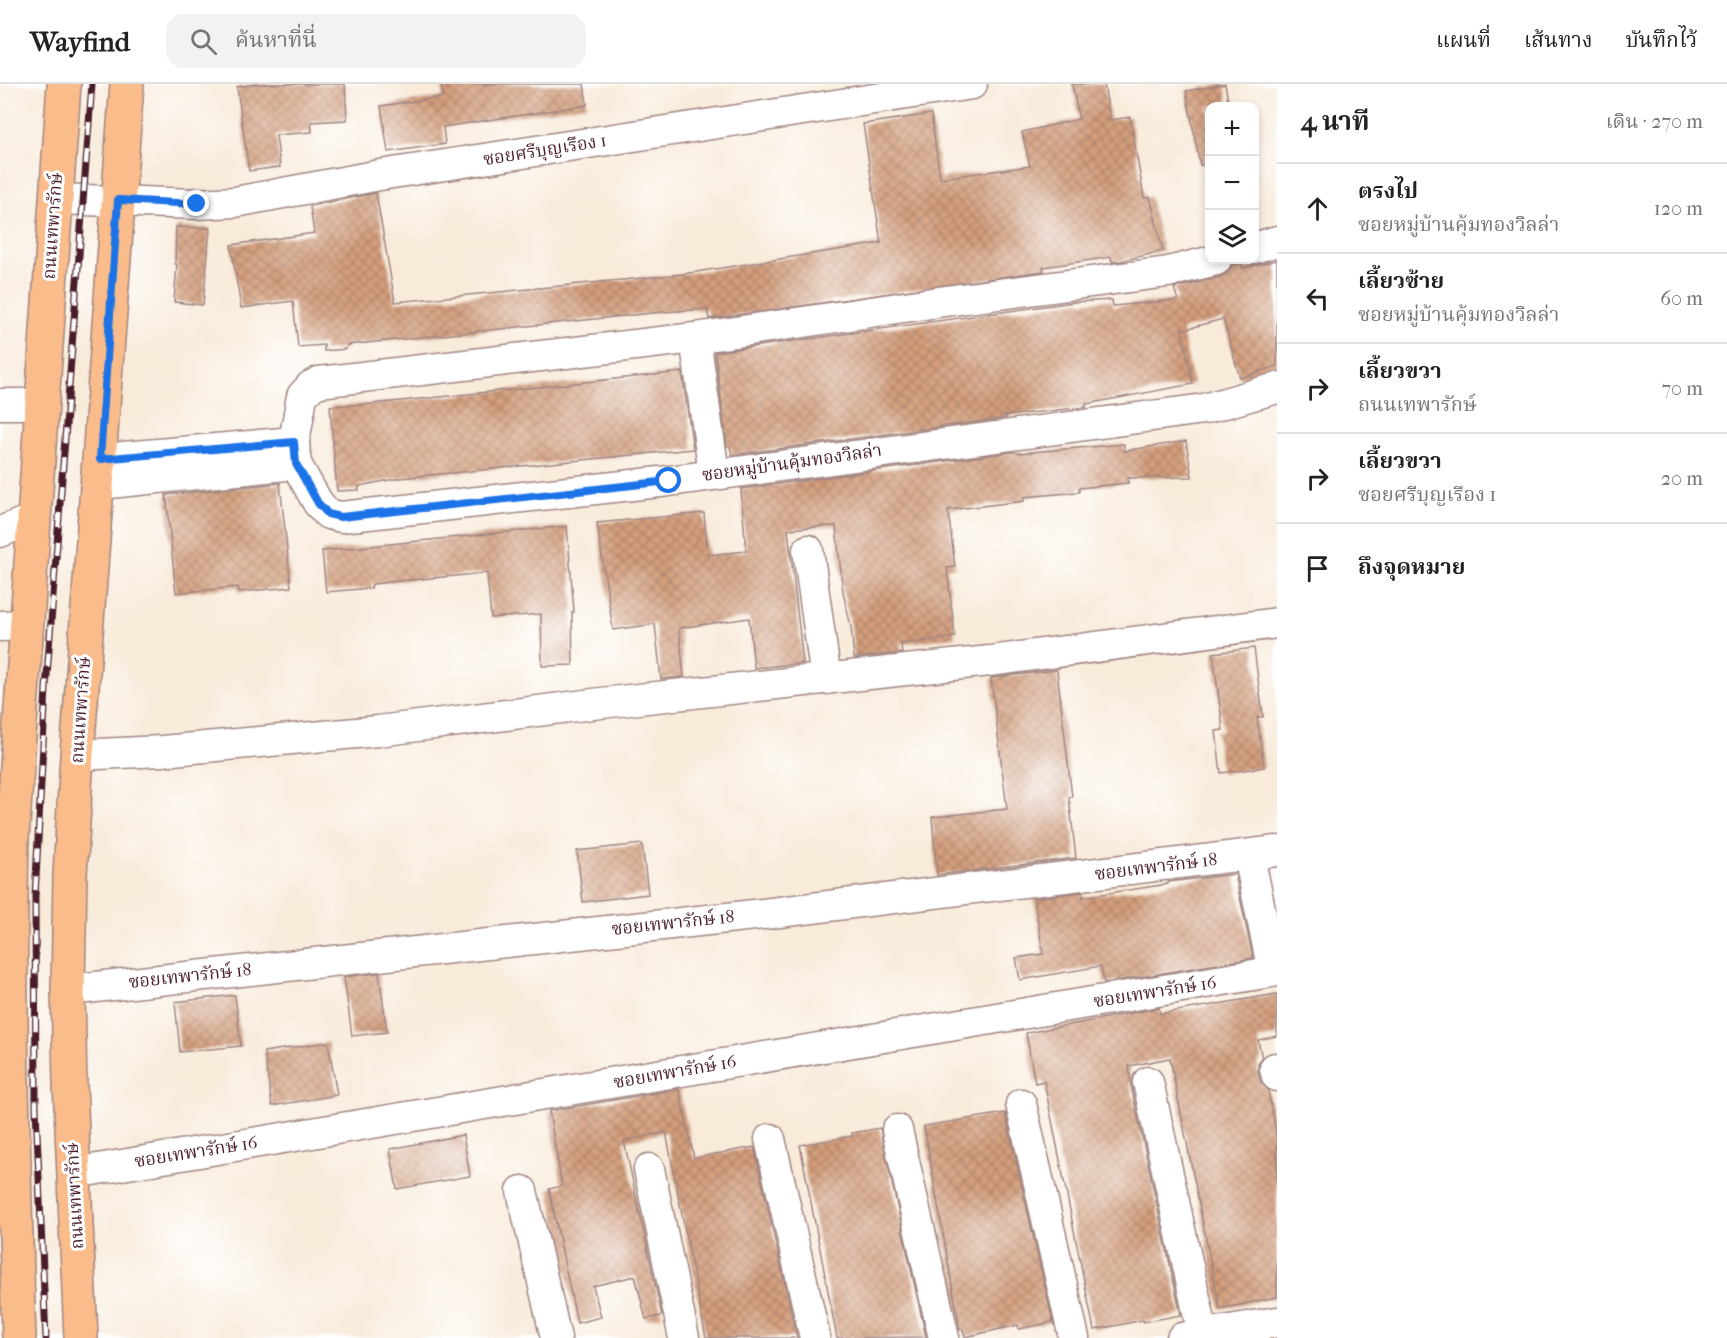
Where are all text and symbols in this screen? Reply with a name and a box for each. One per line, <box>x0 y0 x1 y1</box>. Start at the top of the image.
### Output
search box <box>166 14 586 68</box>
text: Wayfind <box>30 25 130 58</box>
icon: search <box>187 25 220 58</box>
text: ค้นหาที่นี่ <box>235 27 317 53</box>
text: แผนที่ <box>1436 28 1491 52</box>
text: เส้นทาง <box>1524 28 1592 52</box>
text: บันทึกไว้ <box>1625 28 1697 52</box>
map controls <box>1205 102 1259 264</box>
button: + <box>1205 102 1259 156</box>
text: 4 นาที <box>1301 106 1369 137</box>
text: เดิน · 270 m <box>1606 110 1703 133</box>
street label: ซอยศรีบุญเรือง 1 <box>482 130 608 171</box>
button: − <box>1205 156 1259 210</box>
street label: ถนนเทพารักษ์ <box>38 171 67 280</box>
text: ตรงไป <box>1358 178 1418 204</box>
route end <box>183 190 209 216</box>
icon: ahead <box>1301 192 1334 225</box>
text: 120 m <box>1654 197 1703 220</box>
button: layers <box>1205 210 1259 264</box>
text: ซอยหมู่บ้านคุ้มทองวิลล่า <box>1358 213 1559 236</box>
text: เลี้ยวซ้าย <box>1358 268 1444 294</box>
icon: left <box>1301 282 1334 315</box>
text: 60 m <box>1660 287 1703 310</box>
text: ซอยหมู่บ้านคุ้มทองวิลล่า <box>1358 303 1559 326</box>
text: เลี้ยวขวา <box>1358 358 1442 384</box>
icon: right <box>1301 372 1334 405</box>
text: 70 m <box>1661 377 1703 400</box>
text: ถนนเทพารักษ์ <box>1358 393 1477 416</box>
street label: ซอยหมู่บ้านคุ้มทองวิลล่า <box>701 440 883 487</box>
text: เลี้ยวขวา <box>1358 448 1442 474</box>
icon: right <box>1301 462 1334 495</box>
route start <box>655 467 681 493</box>
text: 20 m <box>1661 467 1703 490</box>
text: ซอยศรีบุญเรือง 1 <box>1358 483 1497 506</box>
icon: arrive <box>1301 552 1334 585</box>
text: ถึงจุดหมาย <box>1358 554 1465 580</box>
street label: ถนนเทพารักษ์ <box>66 655 95 764</box>
street label: ซอยเทพารักษ์ 18 <box>1093 848 1219 885</box>
street label: ซอยเทพารักษ์ 18 <box>610 905 736 940</box>
street label: ซอยเทพารักษ์ 18 <box>127 958 253 993</box>
street label: ซอยเทพารักษ์ 16 <box>1092 971 1218 1012</box>
street label: ซอยเทพารักษ์ 16 <box>612 1050 738 1093</box>
street label: ซอยเทพารักษ์ 16 <box>133 1131 259 1172</box>
street label: ถนนเทพารักษ์ <box>61 1142 88 1250</box>

